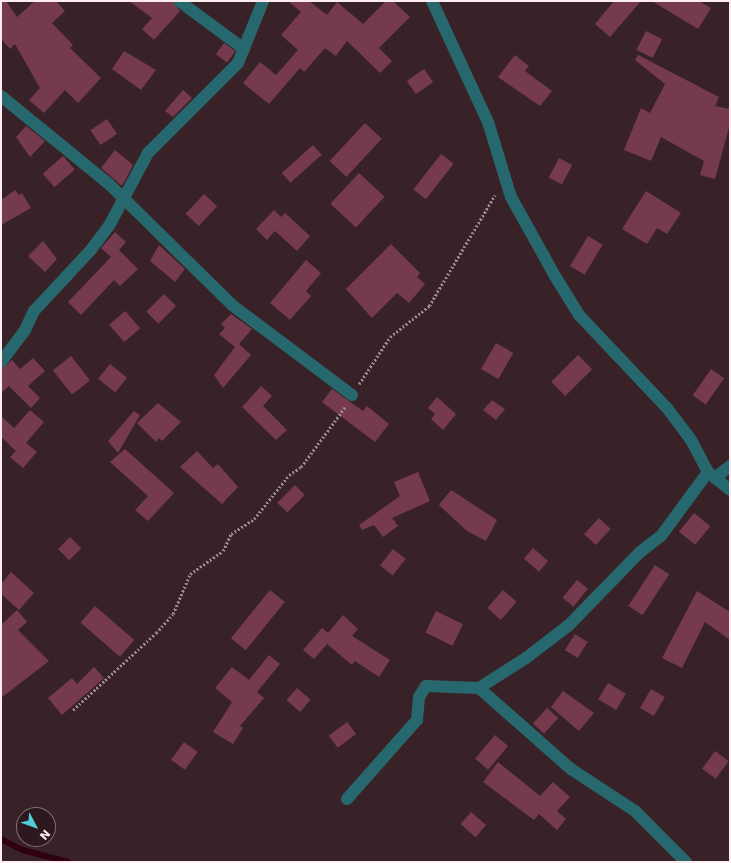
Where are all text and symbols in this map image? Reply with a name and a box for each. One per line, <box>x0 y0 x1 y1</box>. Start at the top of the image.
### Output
north arrow <box>16 807 56 847</box>
text: N <box>37 827 53 842</box>

